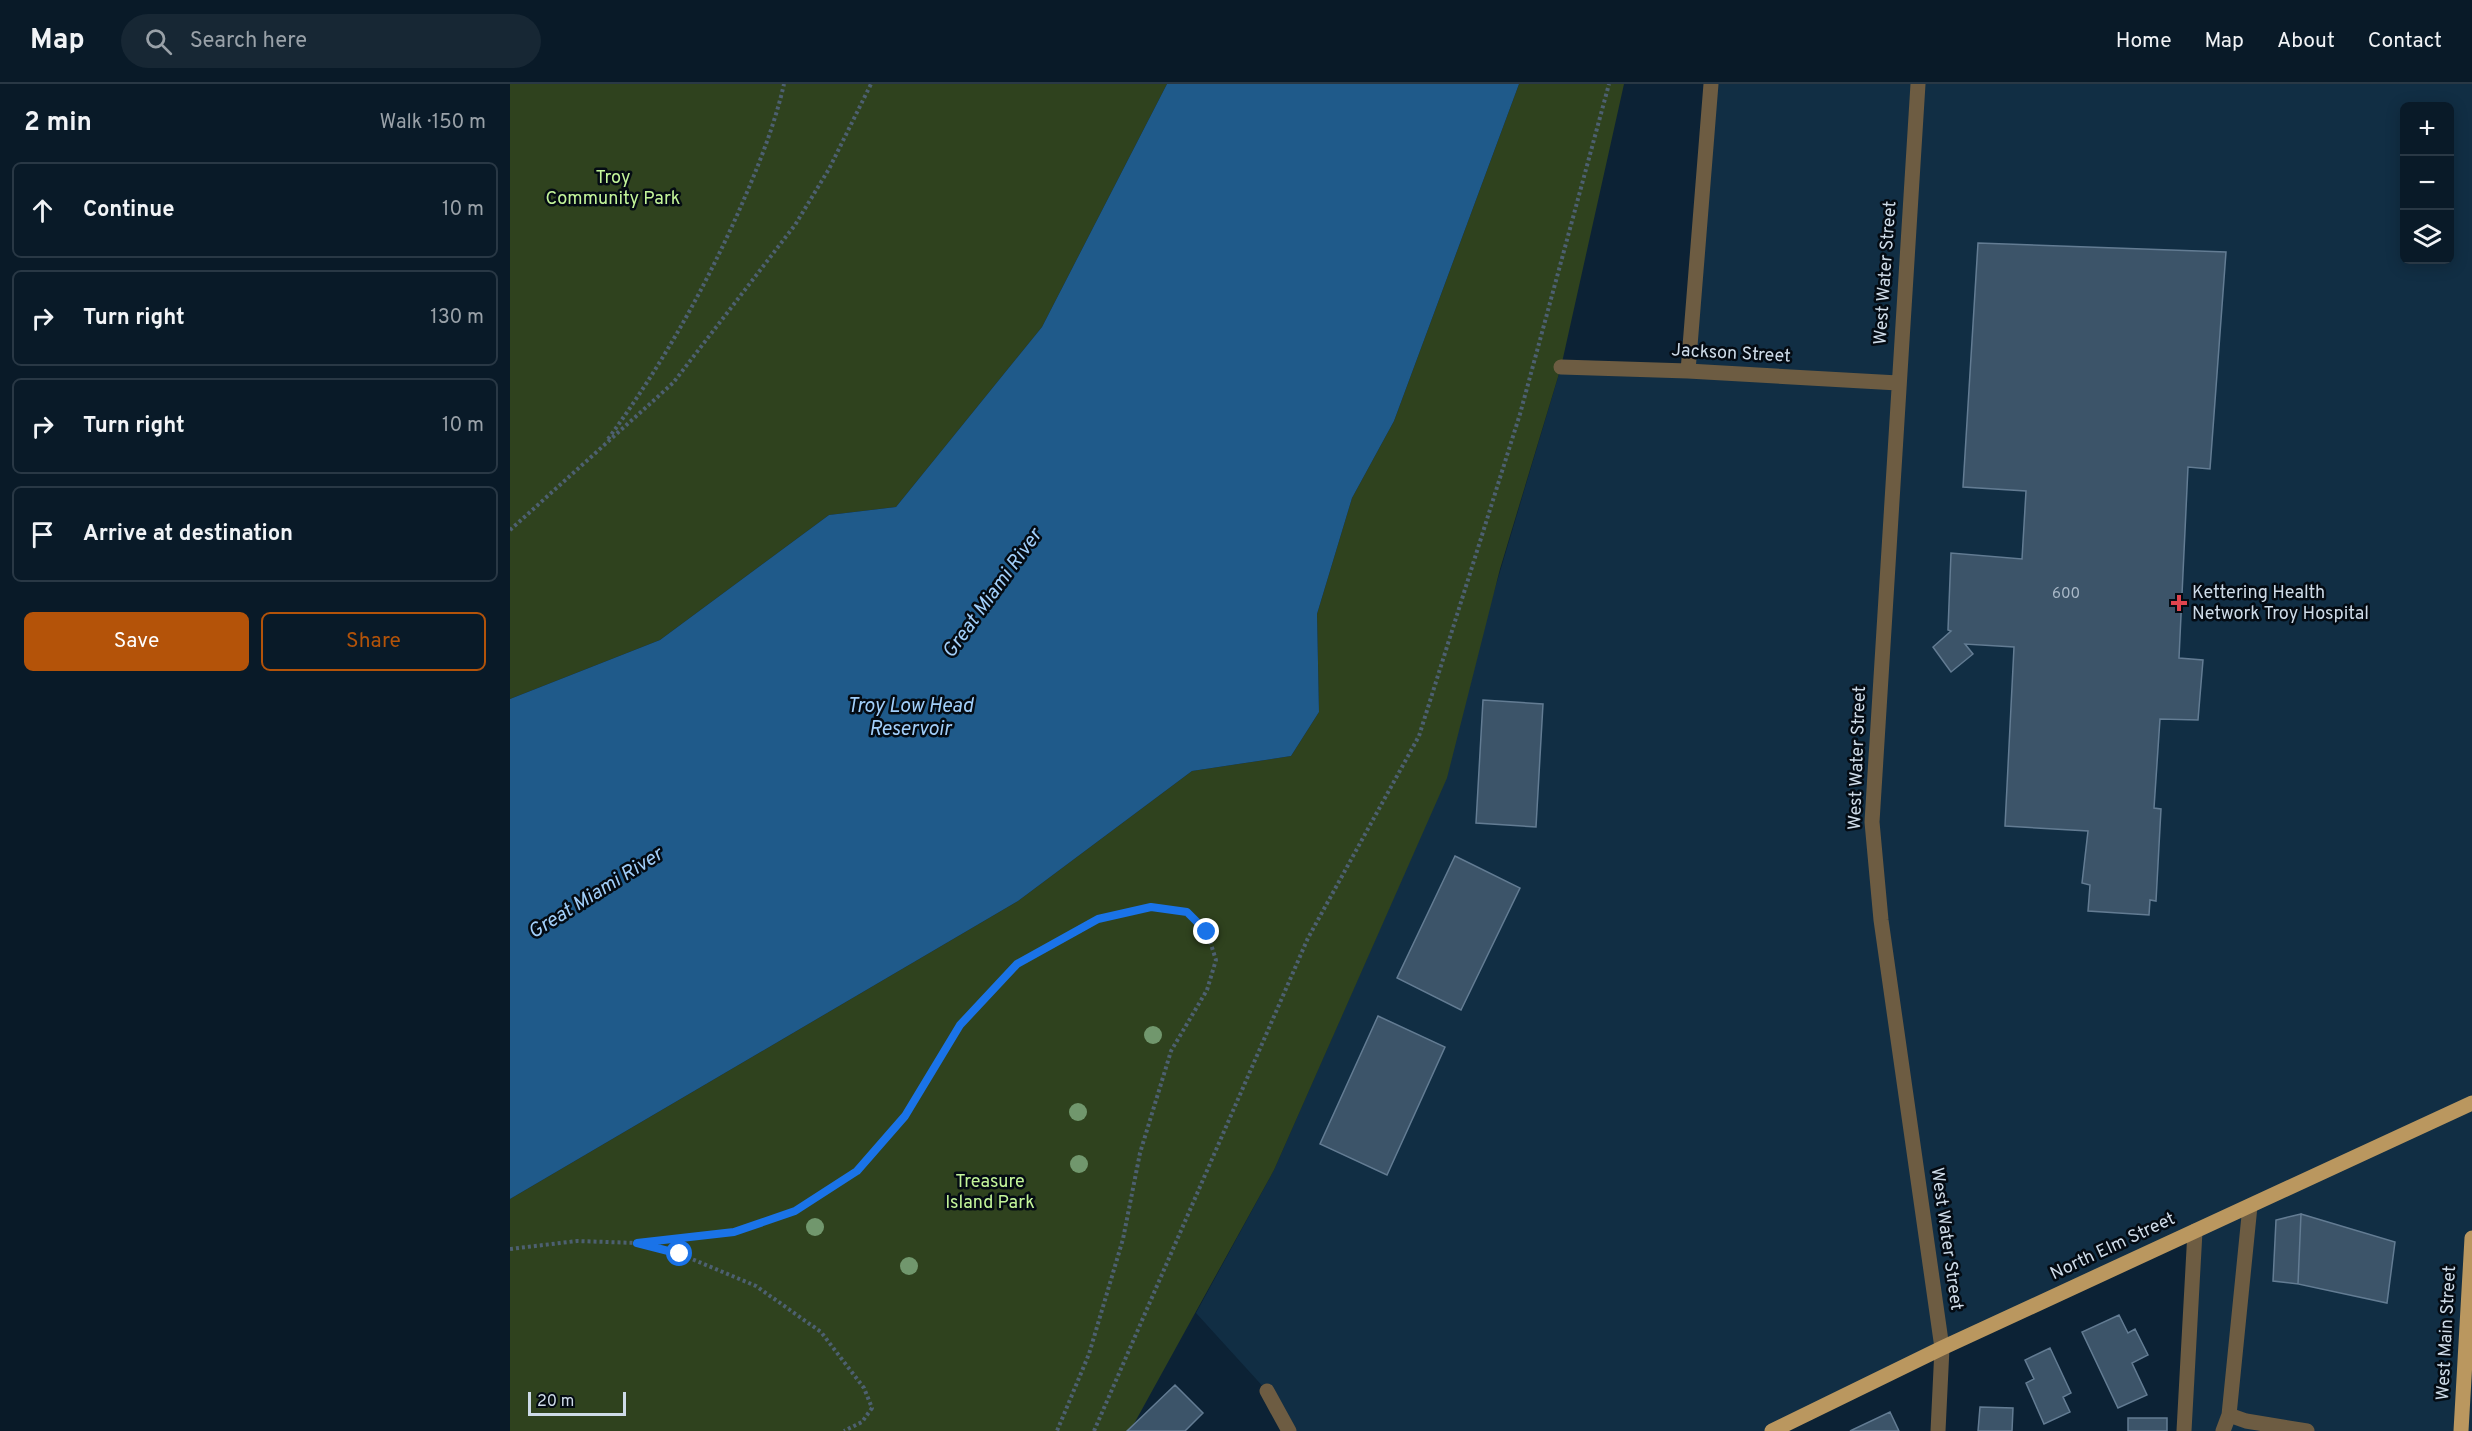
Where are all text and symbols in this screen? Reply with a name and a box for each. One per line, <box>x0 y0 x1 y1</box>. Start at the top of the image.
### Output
search box <box>121 14 541 68</box>
text: Map <box>30 23 85 59</box>
icon: search <box>142 25 175 58</box>
text: Search here <box>190 28 307 55</box>
text: Home <box>2116 28 2172 55</box>
text: Map <box>2205 28 2244 55</box>
text: About <box>2277 28 2335 55</box>
text: Contact <box>2368 28 2442 55</box>
map controls <box>2400 102 2454 264</box>
button: + <box>2400 102 2454 156</box>
text: 2 min <box>24 107 92 140</box>
text: Walk · 150 m <box>380 110 486 136</box>
button: − <box>2400 156 2454 210</box>
park label: Troy Community Park <box>546 167 680 211</box>
icon: ahead <box>26 194 59 227</box>
text: Continue <box>83 197 174 224</box>
text: 10 m <box>442 197 484 223</box>
street label: West Water Street <box>1869 200 1903 346</box>
button: layers <box>2400 210 2454 264</box>
icon: right <box>26 302 59 335</box>
text: Turn right <box>83 305 185 332</box>
text: 130 m <box>430 305 484 331</box>
street label: Jackson Street <box>1671 339 1791 369</box>
icon: right <box>26 410 59 443</box>
text: Turn right <box>83 413 185 440</box>
text: 10 m <box>442 413 484 439</box>
icon: arrive <box>26 518 59 551</box>
text: Arrive at destination <box>83 521 293 548</box>
water label: Great Miami River <box>937 523 1050 664</box>
place label: Kettering Health Network Troy Hospital <box>2192 582 2369 626</box>
house number: 600 <box>2052 585 2080 604</box>
marker: Kettering Health Network Troy Hospital <box>2170 594 2188 612</box>
button: Save <box>24 612 249 671</box>
button: Share <box>261 612 486 671</box>
street label: West Water Street <box>1844 685 1872 831</box>
water label: Troy Low Head Reservoir <box>847 694 974 743</box>
water label: Great Miami River <box>524 841 669 946</box>
route end <box>1193 918 1219 944</box>
street label: West Water Street <box>1925 1166 1967 1312</box>
park label: Treasure Island Park <box>945 1171 1035 1215</box>
street label: North Elm Street <box>2047 1208 2179 1286</box>
route start <box>666 1240 692 1266</box>
street label: West Main Street <box>2432 1265 2462 1401</box>
scale bar <box>528 1389 626 1416</box>
text: 20 m <box>537 1392 574 1412</box>

